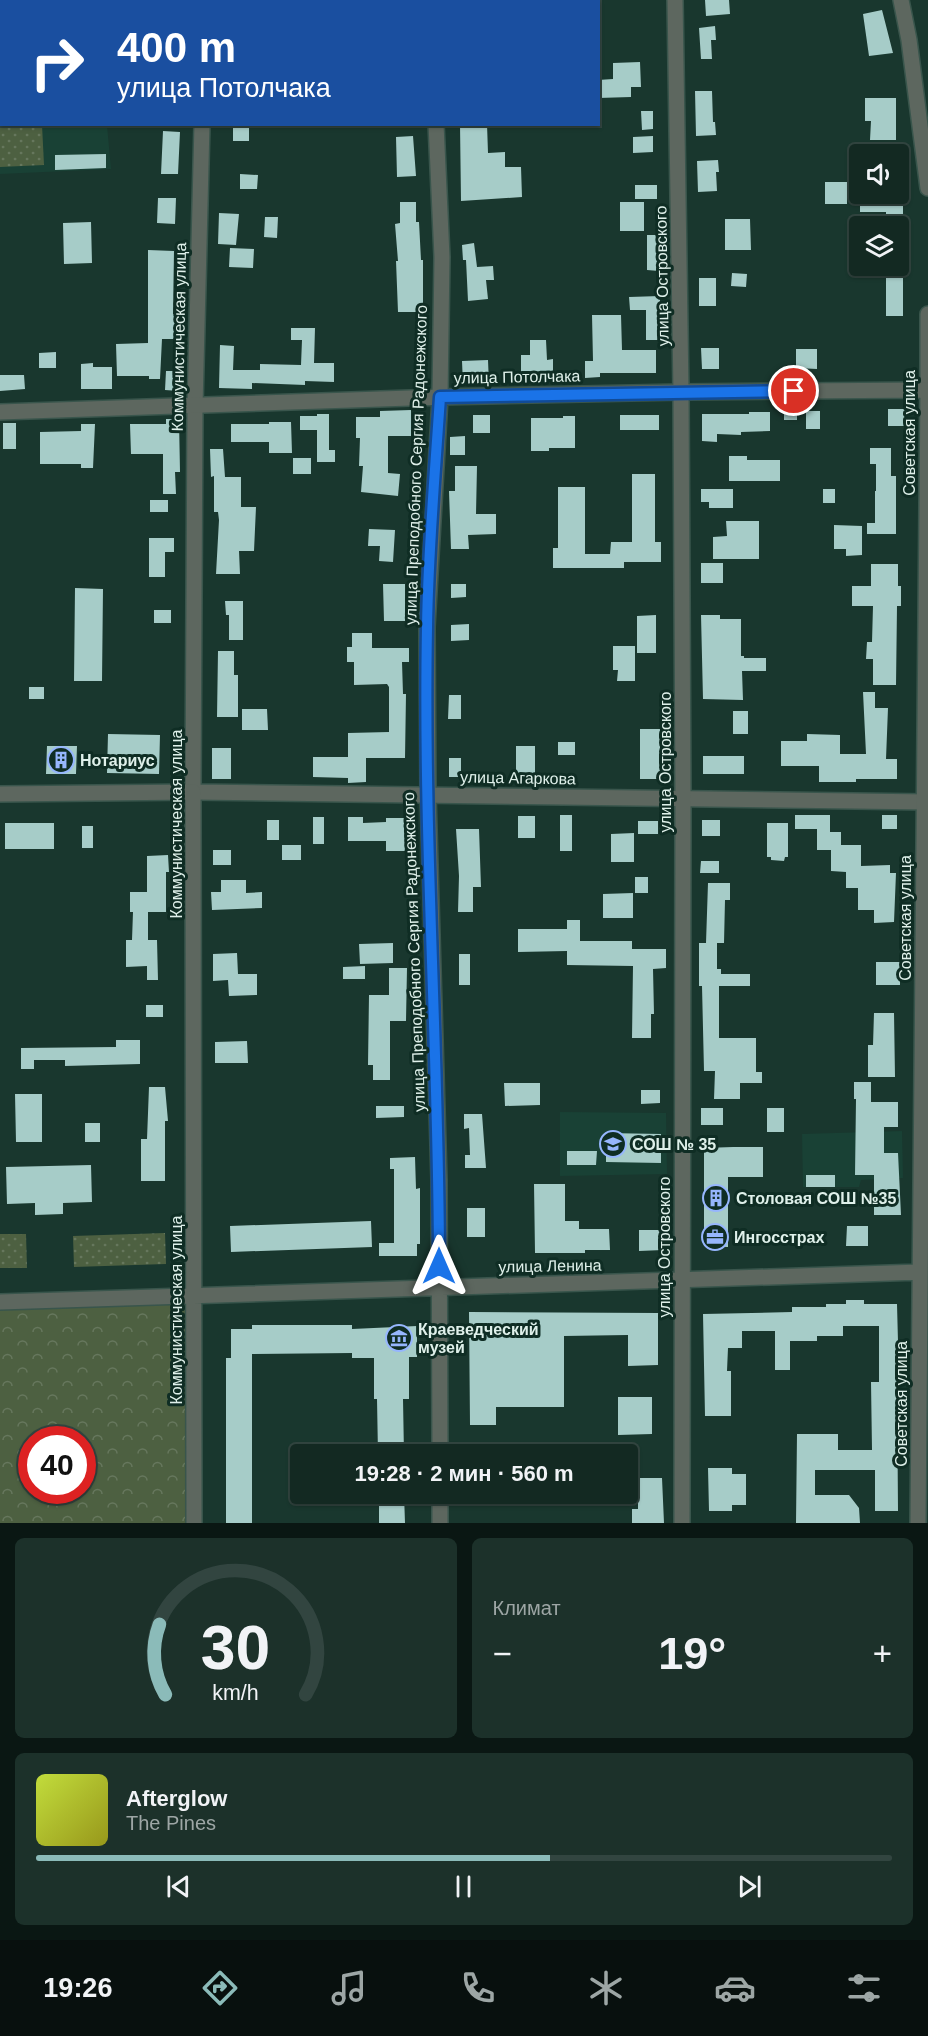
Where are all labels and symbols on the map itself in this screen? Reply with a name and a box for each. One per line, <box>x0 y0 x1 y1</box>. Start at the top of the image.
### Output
street label: улица Островского <box>652 205 672 347</box>
street label: Коммунистическая улица <box>169 242 189 432</box>
street label: улица Преподобного Сергия Радонежского <box>402 305 430 625</box>
pin <box>768 365 819 416</box>
street label: улица Потолчака <box>454 367 581 387</box>
street label: Советская улица <box>901 370 918 496</box>
street label: улица Островского <box>657 692 674 832</box>
street label: Коммунистическая улица <box>168 729 185 919</box>
building icon: Нотариус <box>46 745 76 775</box>
place label: Нотариус <box>80 752 155 769</box>
street label: улица Агаркова <box>460 768 576 788</box>
street label: улица Преподобного Сергия Радонежского <box>400 792 428 1112</box>
street label: Советская улица <box>897 855 914 981</box>
school or university icon: СОШ № 35 <box>598 1129 628 1159</box>
place label: СОШ № 35 <box>632 1136 716 1153</box>
street label: улица Островского <box>656 1177 673 1317</box>
building icon: Столовая СОШ №35 <box>701 1183 731 1213</box>
place label: Столовая СОШ №35 <box>736 1190 896 1207</box>
street label: Коммунистическая улица <box>168 1215 185 1405</box>
office icon: Ингосстрах <box>700 1222 730 1252</box>
place label: Ингосстрах <box>734 1229 824 1246</box>
position arrow <box>407 1234 471 1298</box>
street label: улица Ленина <box>498 1257 602 1275</box>
place label: Краеведческий музей <box>418 1321 539 1356</box>
museum icon: Краеведческий музей <box>384 1323 414 1353</box>
street label: Советская улица <box>893 1341 910 1467</box>
speed limit sign: 40 <box>18 1426 96 1504</box>

